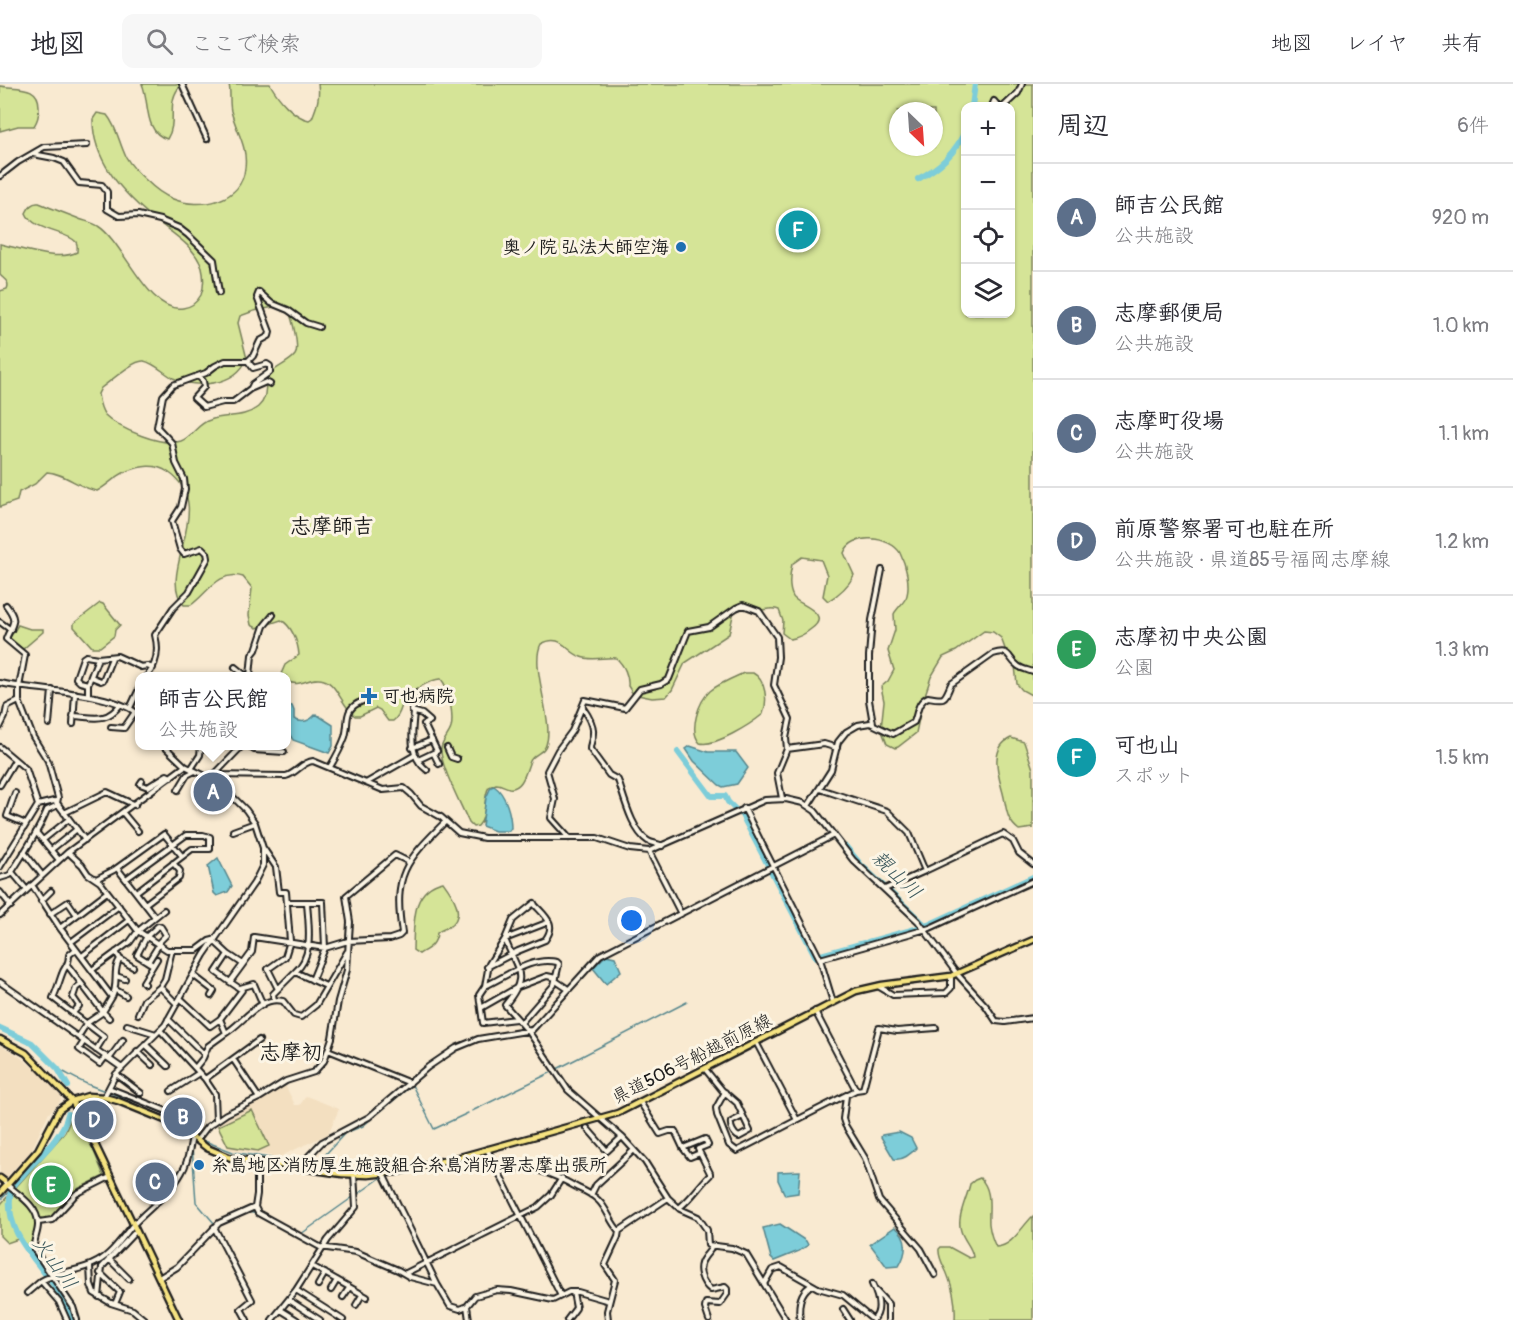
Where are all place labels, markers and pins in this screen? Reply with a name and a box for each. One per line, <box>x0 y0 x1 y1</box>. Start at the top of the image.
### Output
pin: F <box>778 208 818 252</box>
place label: 奥ノ院 弘法大師空海 <box>503 236 669 259</box>
marker: 奥ノ院 弘法大師空海 <box>674 240 688 254</box>
place label: 可也病院 <box>382 685 454 708</box>
marker: 可也病院 <box>360 687 378 705</box>
pin: A <box>194 770 232 814</box>
pin: B <box>164 1094 202 1140</box>
pin: D <box>74 1098 113 1142</box>
place label: 糸島地区消防厚生施設組合糸島消防署志摩出張所 <box>211 1154 607 1177</box>
marker: 糸島地区消防厚生施設組合糸島消防署志摩出張所 <box>192 1158 206 1172</box>
pin: C <box>136 1160 174 1204</box>
pin: E <box>32 1162 70 1208</box>

